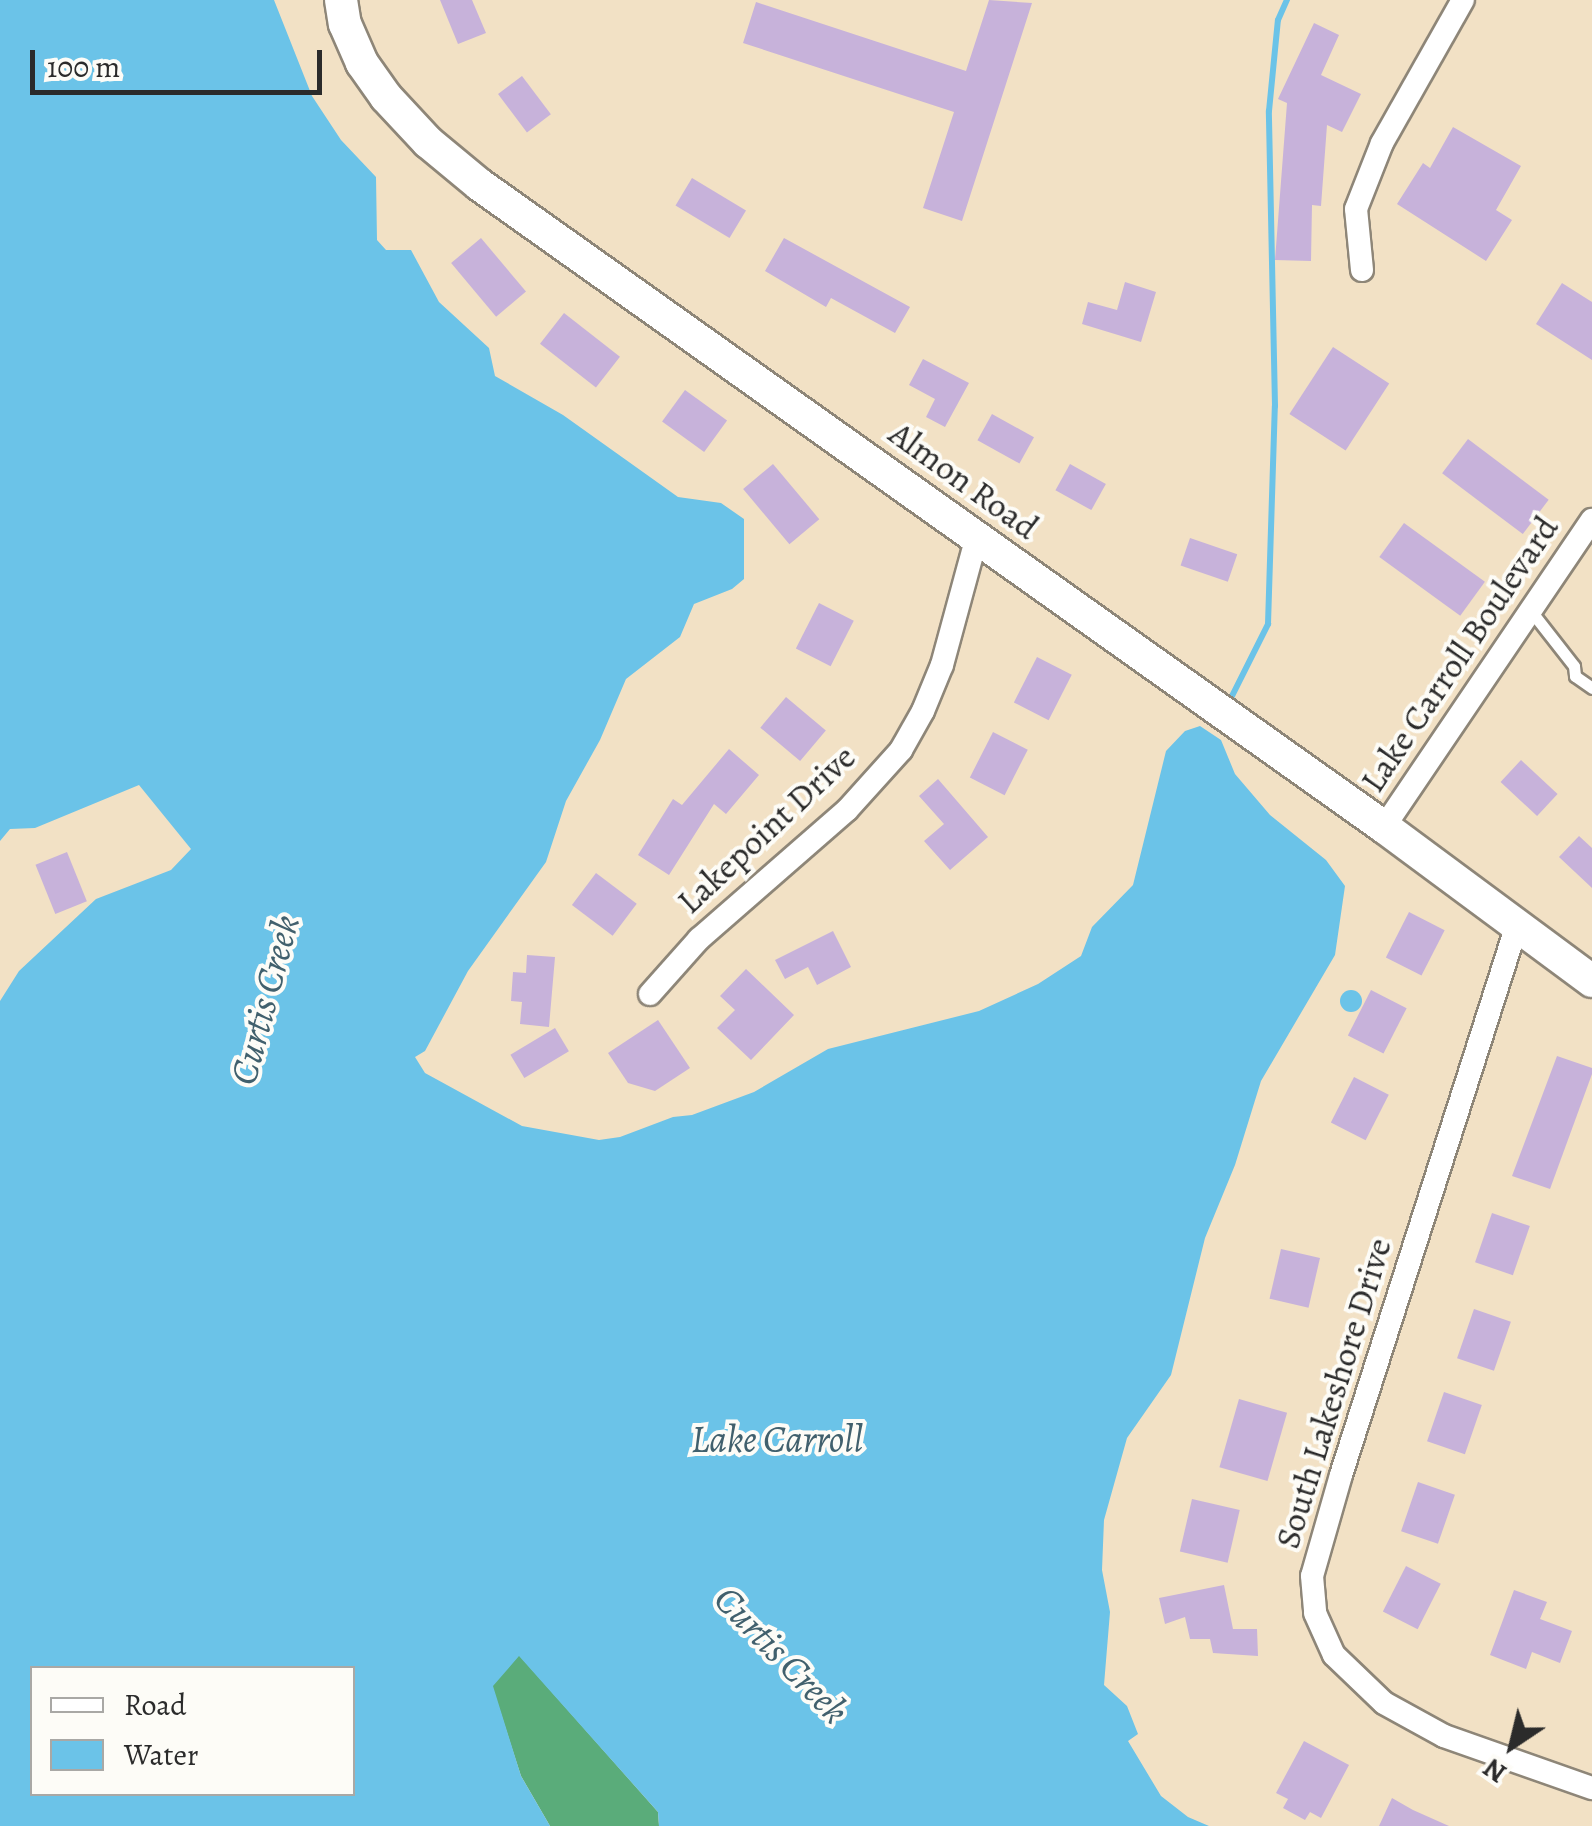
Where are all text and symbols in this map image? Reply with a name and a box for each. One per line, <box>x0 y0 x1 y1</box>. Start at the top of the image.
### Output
scale bar <box>35 30 328 92</box>
text: 100 m <box>47 47 120 87</box>
street label: Almon Road <box>881 412 1047 548</box>
street label: Lake Carroll Boulevard <box>1351 508 1567 800</box>
street label: Lakepoint Drive <box>668 736 864 922</box>
water label: Curtis Creek <box>220 910 310 1090</box>
street label: South Lakeshore Drive <box>1266 1233 1400 1553</box>
water label: Lake Carroll <box>691 1417 863 1463</box>
water label: Curtis Creek <box>704 1577 858 1733</box>
legend <box>30 1666 355 1796</box>
text: Road <box>124 1685 186 1725</box>
north arrow <box>1462 1696 1562 1796</box>
text: Water <box>124 1735 198 1775</box>
text: N <box>1476 1749 1514 1792</box>

